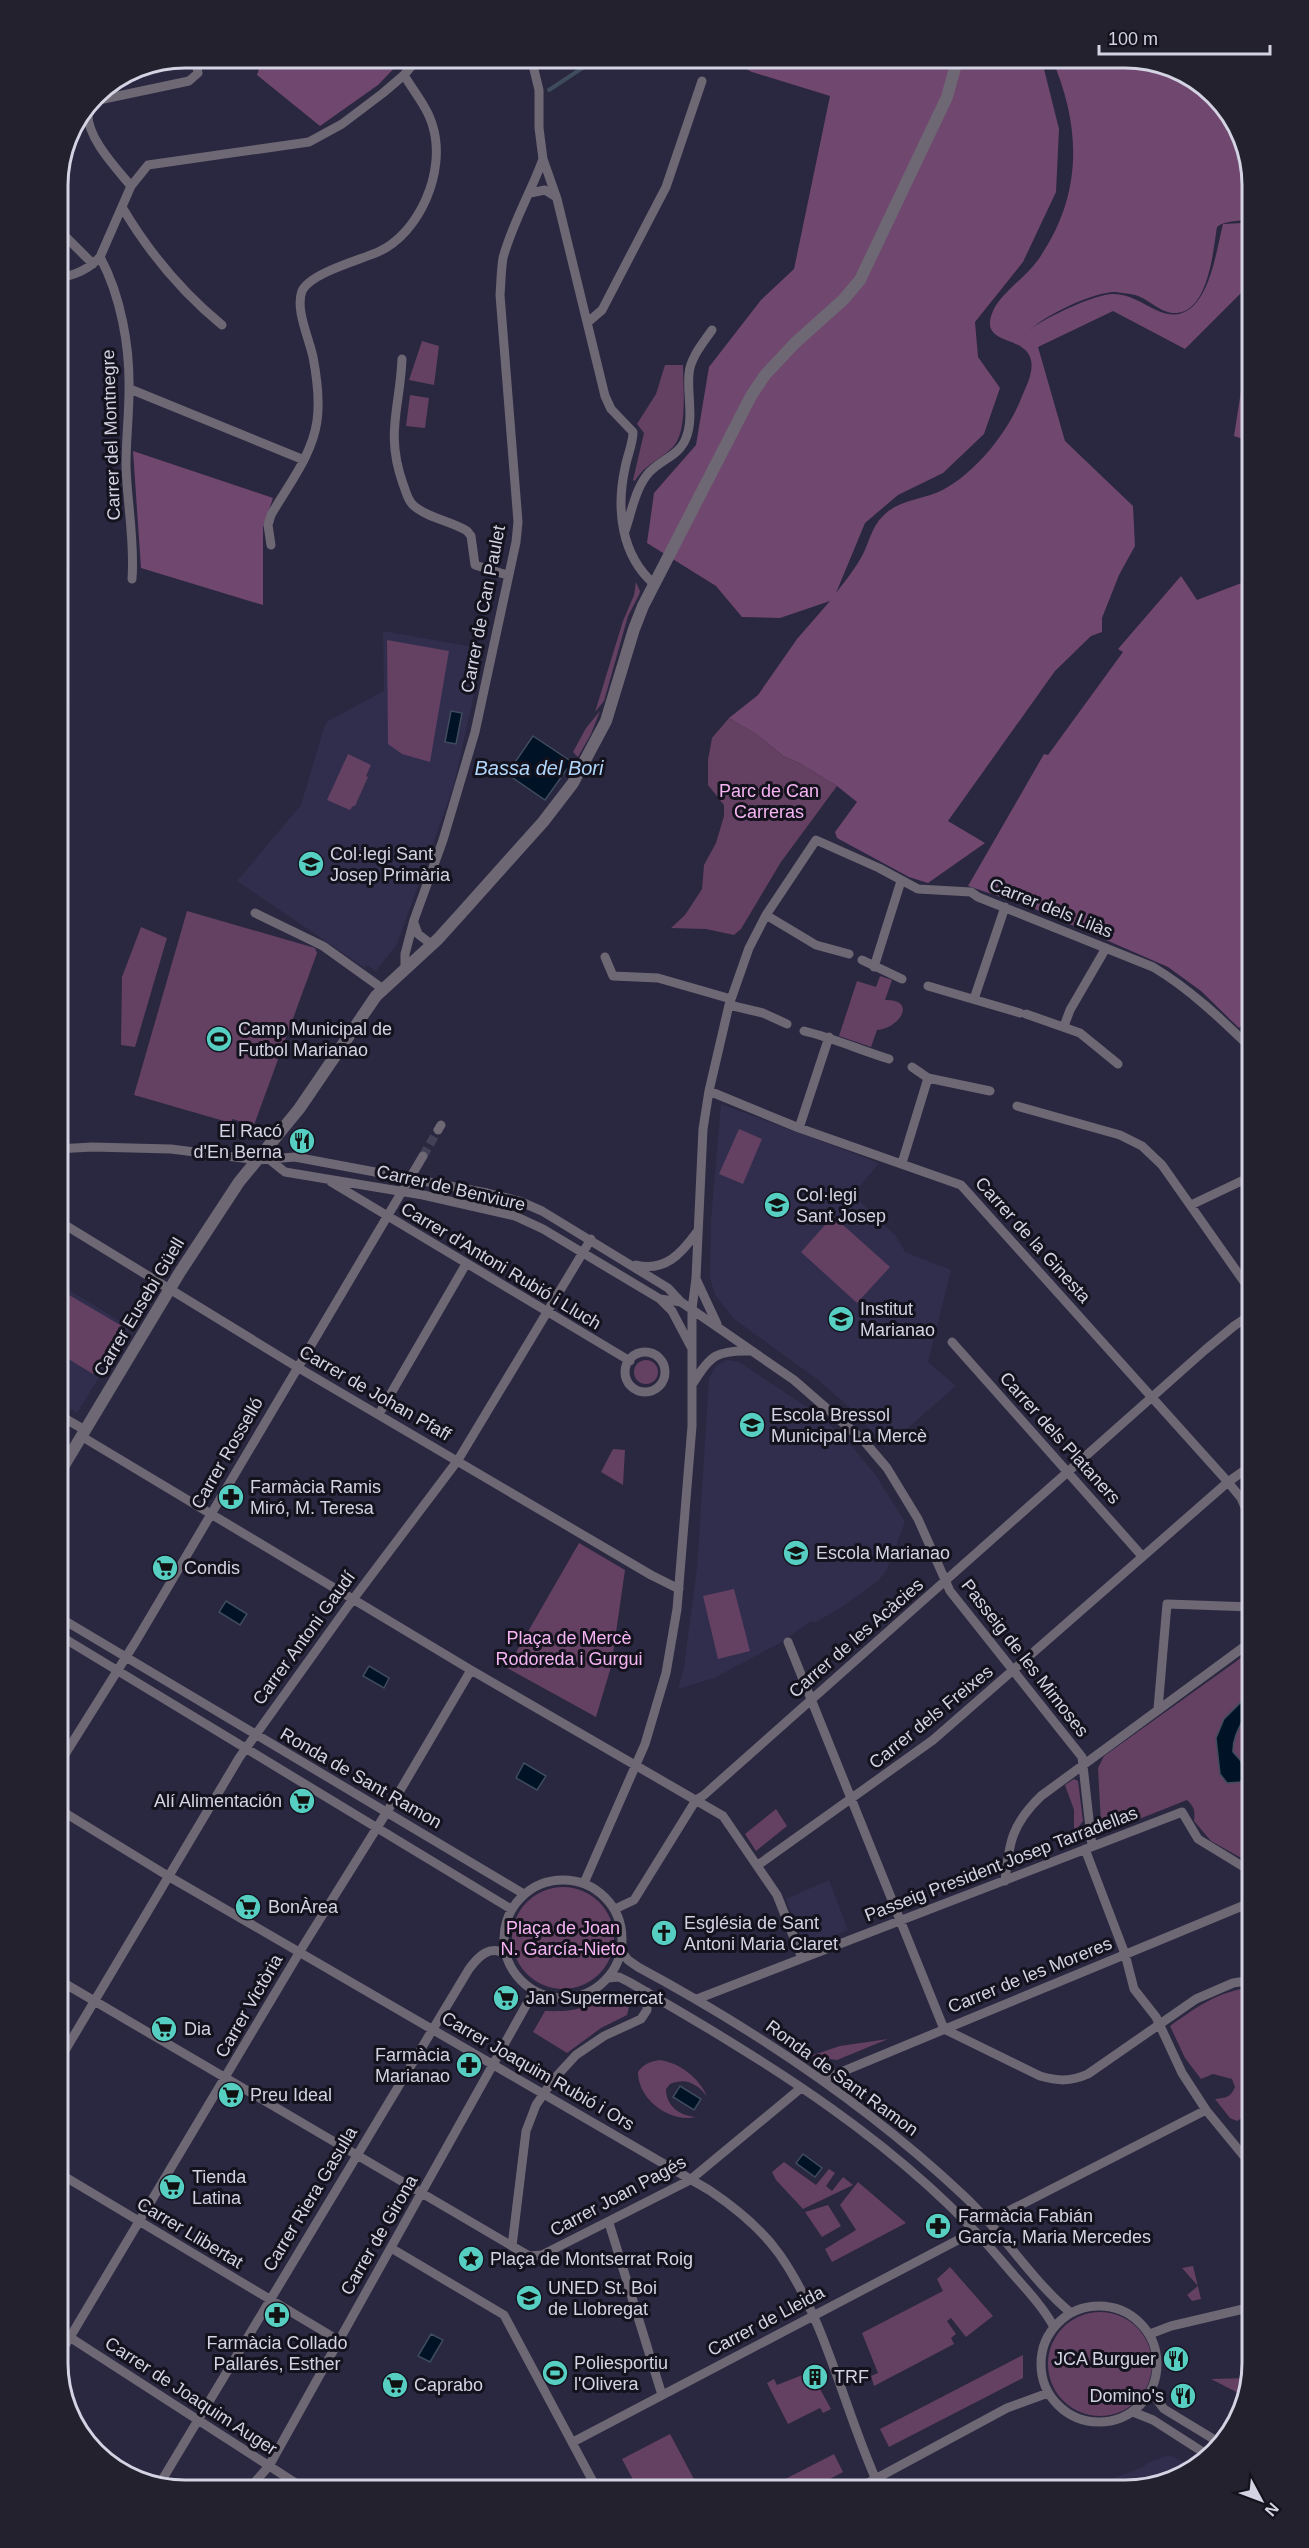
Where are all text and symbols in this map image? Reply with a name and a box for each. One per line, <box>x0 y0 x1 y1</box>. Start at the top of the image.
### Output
scale bar <box>1099 18 1270 56</box>
text: 100 m <box>1108 29 1158 49</box>
street label: Carrer del Montnegre <box>98 349 124 521</box>
street label: Carrer de Can Paulet <box>457 524 509 694</box>
water label: Bassa del Bori <box>475 757 604 779</box>
park label: Parc de Can Carreras <box>719 781 819 822</box>
place label: Col·legi Sant Josep Primària <box>330 844 451 885</box>
school or university icon: Col·legi Sant Josep Primària <box>296 849 326 879</box>
street label: Carrer dels Lilàs <box>987 874 1115 942</box>
place label: Camp Municipal de Futbol Marianao <box>238 1019 392 1060</box>
sports icon: Camp Municipal de Futbol Marianao <box>204 1024 234 1054</box>
place label: El Racó d'En Berna <box>194 1121 283 1162</box>
restaurant icon: El Racó d'En Berna <box>287 1126 317 1156</box>
street label: Carrer de Benviure <box>375 1161 527 1215</box>
street label: Carrer de la Ginesta <box>971 1173 1095 1308</box>
place label: Col·legi Sant Josep <box>796 1185 886 1226</box>
school or university icon: Col·legi Sant Josep <box>762 1190 792 1220</box>
street label: Carrer d'Antoni Rubió i Lluch <box>397 1198 605 1334</box>
street label: Carrer Eusebi Güell <box>90 1234 188 1380</box>
place label: Institut Marianao <box>860 1299 935 1340</box>
school or university icon: Institut Marianao <box>826 1304 856 1334</box>
street label: Carrer de Johan Pfaff <box>296 1341 455 1445</box>
street label: Carrer dels Plataners <box>996 1368 1124 1508</box>
street label: Carrer Rosselló <box>187 1394 267 1512</box>
place label: Escola Bressol Municipal La Mercè <box>771 1405 927 1446</box>
school or university icon: Escola Bressol Municipal La Mercè <box>737 1410 767 1440</box>
place label: Farmàcia Ramis Miró, M. Teresa <box>250 1477 381 1518</box>
pharmacy icon: Farmàcia Ramis Miró, M. Teresa <box>216 1482 246 1512</box>
school or university icon: Escola Marianao <box>781 1538 811 1568</box>
place label: Escola Marianao <box>816 1543 950 1563</box>
supermarket icon: Condis <box>150 1553 180 1583</box>
place label: Condis <box>184 1558 240 1578</box>
street label: Carrer Antoni Gaudí <box>249 1567 359 1709</box>
street label: Carrer de les Acàcies <box>785 1574 927 1702</box>
street label: Passeig de les Mimoses <box>957 1575 1093 1741</box>
park label: Plaça de Mercè Rodoreda i Gurgui <box>495 1628 643 1669</box>
street label: Carrer dels Freixes <box>865 1661 997 1773</box>
street label: Ronda de Sant Ramon <box>277 1724 445 1832</box>
supermarket icon: Alí Alimentación <box>287 1786 317 1816</box>
place label: Alí Alimentación <box>154 1791 282 1811</box>
street label: Passeig President Josep Tarradellas <box>862 1803 1140 1925</box>
supermarket icon: BonÀrea <box>233 1892 263 1922</box>
place label: BonÀrea <box>268 1897 339 1917</box>
place label: Església de Sant Antoni Maria Claret <box>684 1913 838 1954</box>
park label: Plaça de Joan N. García-Nieto <box>500 1918 626 1959</box>
church icon: Església de Sant Antoni Maria Claret <box>649 1918 679 1948</box>
street label: Carrer de les Moreres <box>945 1933 1115 2017</box>
street label: Carrer Victòria <box>211 1950 287 2061</box>
supermarket icon: Jan Supermercat <box>491 1983 521 2013</box>
place label: Jan Supermercat <box>526 1988 663 2008</box>
street label: Carrer Joaquim Rubió i Ors <box>438 2008 638 2134</box>
supermarket icon: Dia <box>149 2014 179 2044</box>
street label: Ronda de Sant Ramon <box>762 2016 922 2140</box>
place label: Dia <box>184 2019 212 2039</box>
place label: Farmàcia Marianao <box>375 2045 451 2086</box>
pharmacy icon: Farmàcia Marianao <box>454 2050 484 2080</box>
supermarket icon: Preu Ideal <box>216 2080 246 2110</box>
place label: Preu Ideal <box>250 2085 332 2105</box>
street label: Carrer Riera Gasulla <box>259 2122 362 2275</box>
street label: Carrer Joan Pagés <box>547 2152 689 2240</box>
place label: Tienda Latina <box>192 2167 247 2208</box>
street label: Carrer de Girona <box>337 2171 422 2298</box>
supermarket icon: Tienda Latina <box>157 2172 187 2202</box>
street label: Carrer Llibertat <box>133 2194 247 2272</box>
place label: Farmàcia Fabián García, Maria Mercedes <box>958 2206 1151 2247</box>
pharmacy icon: Farmàcia Fabián García, Maria Mercedes <box>923 2211 953 2241</box>
place icon: Plaça de Montserrat Roig <box>456 2244 486 2274</box>
place label: Plaça de Montserrat Roig <box>490 2249 693 2269</box>
place label: UNED St. Boi de Llobregat <box>548 2278 657 2319</box>
street label: Carrer de Lleida <box>704 2281 829 2360</box>
school or university icon: UNED St. Boi de Llobregat <box>514 2283 544 2313</box>
pharmacy icon: Farmàcia Collado Pallarés, Esther <box>262 2300 292 2330</box>
street label: Carrer de Joaquim Auger <box>101 2333 281 2459</box>
place label: Farmàcia Collado Pallarés, Esther <box>206 2333 348 2374</box>
restaurant icon: JCA Burguer <box>1161 2344 1191 2374</box>
place label: JCA Burguer <box>1054 2349 1156 2369</box>
place label: Poliesportiu l'Olivera <box>574 2353 668 2394</box>
sports icon: Poliesportiu l'Olivera <box>540 2358 570 2388</box>
building icon: TRF <box>800 2362 830 2392</box>
place label: TRF <box>834 2367 869 2387</box>
supermarket icon: Caprabo <box>380 2370 410 2400</box>
place label: Caprabo <box>414 2375 483 2395</box>
restaurant icon: Domino's <box>1168 2381 1198 2411</box>
place label: Domino's <box>1090 2386 1164 2406</box>
north arrow <box>1231 2470 1291 2530</box>
text: N <box>1262 2500 1282 2519</box>

